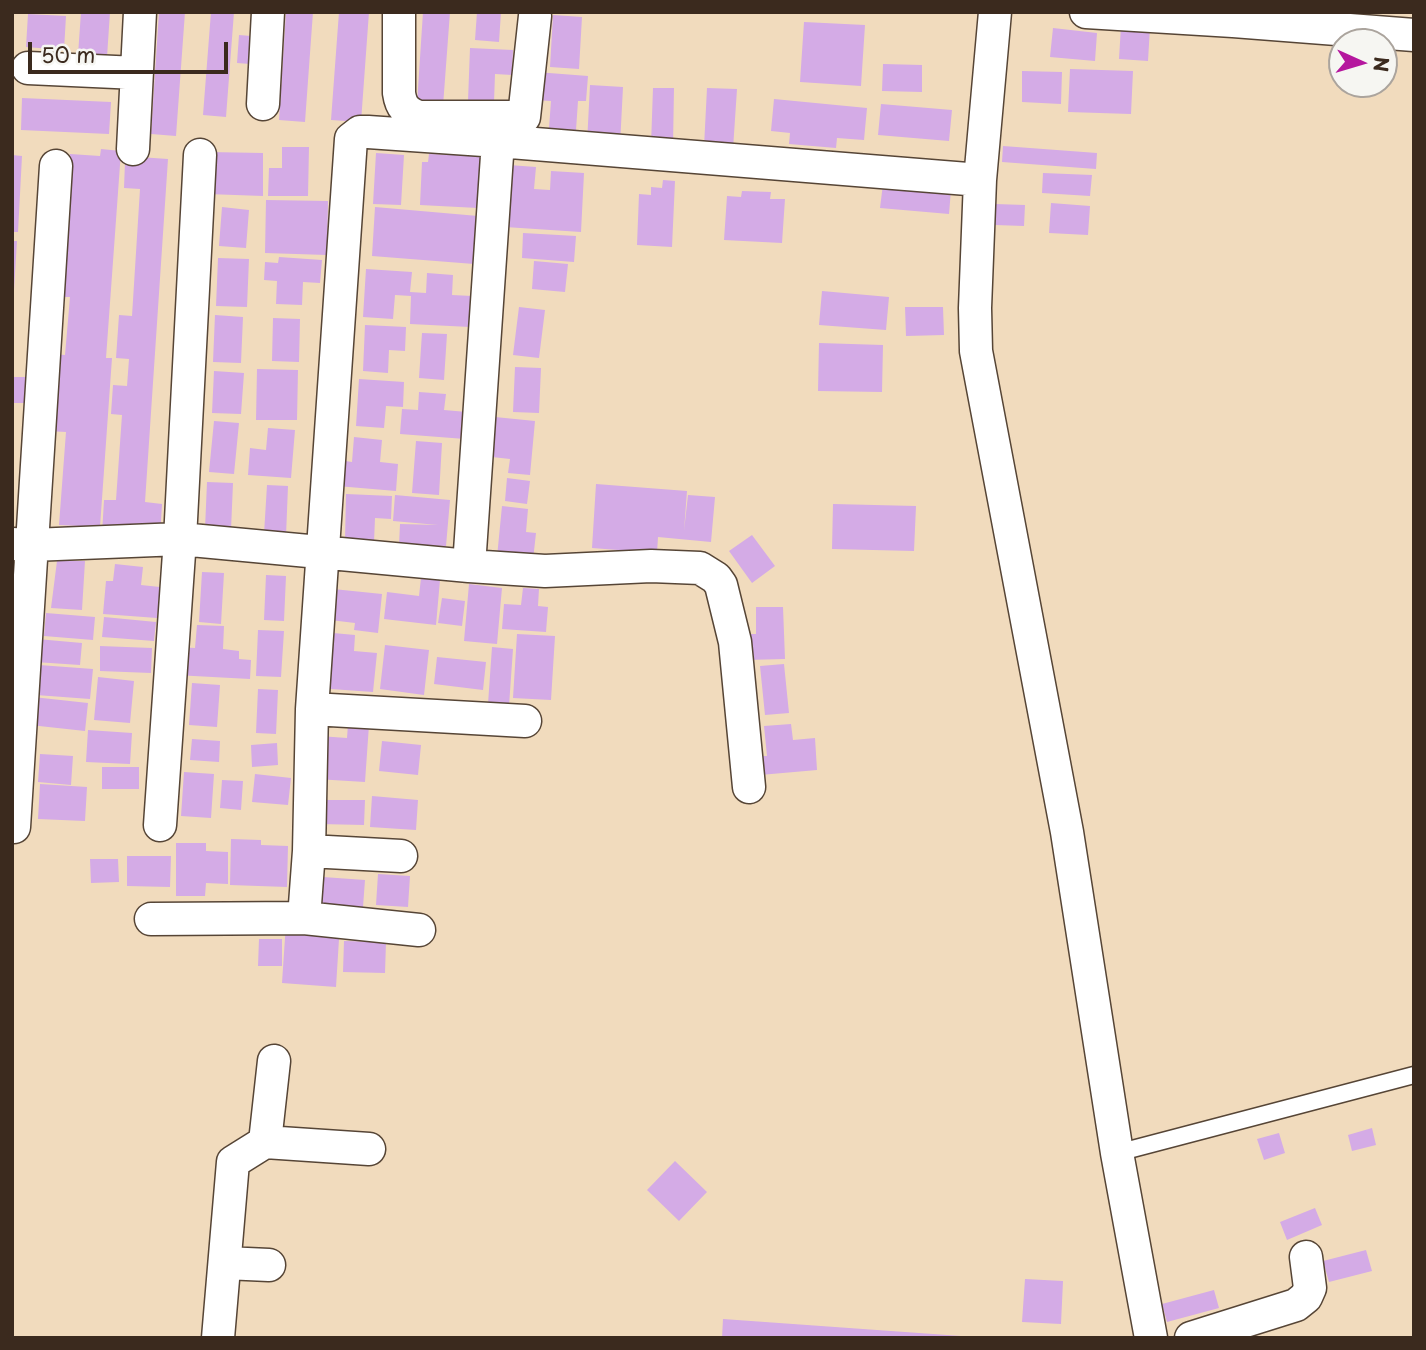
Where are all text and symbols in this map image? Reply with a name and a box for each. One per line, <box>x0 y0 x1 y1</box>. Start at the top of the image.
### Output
scale bar <box>32 28 231 72</box>
north arrow <box>1328 28 1398 98</box>
text: 50 m <box>41 38 95 70</box>
text: N <box>1367 56 1396 73</box>

